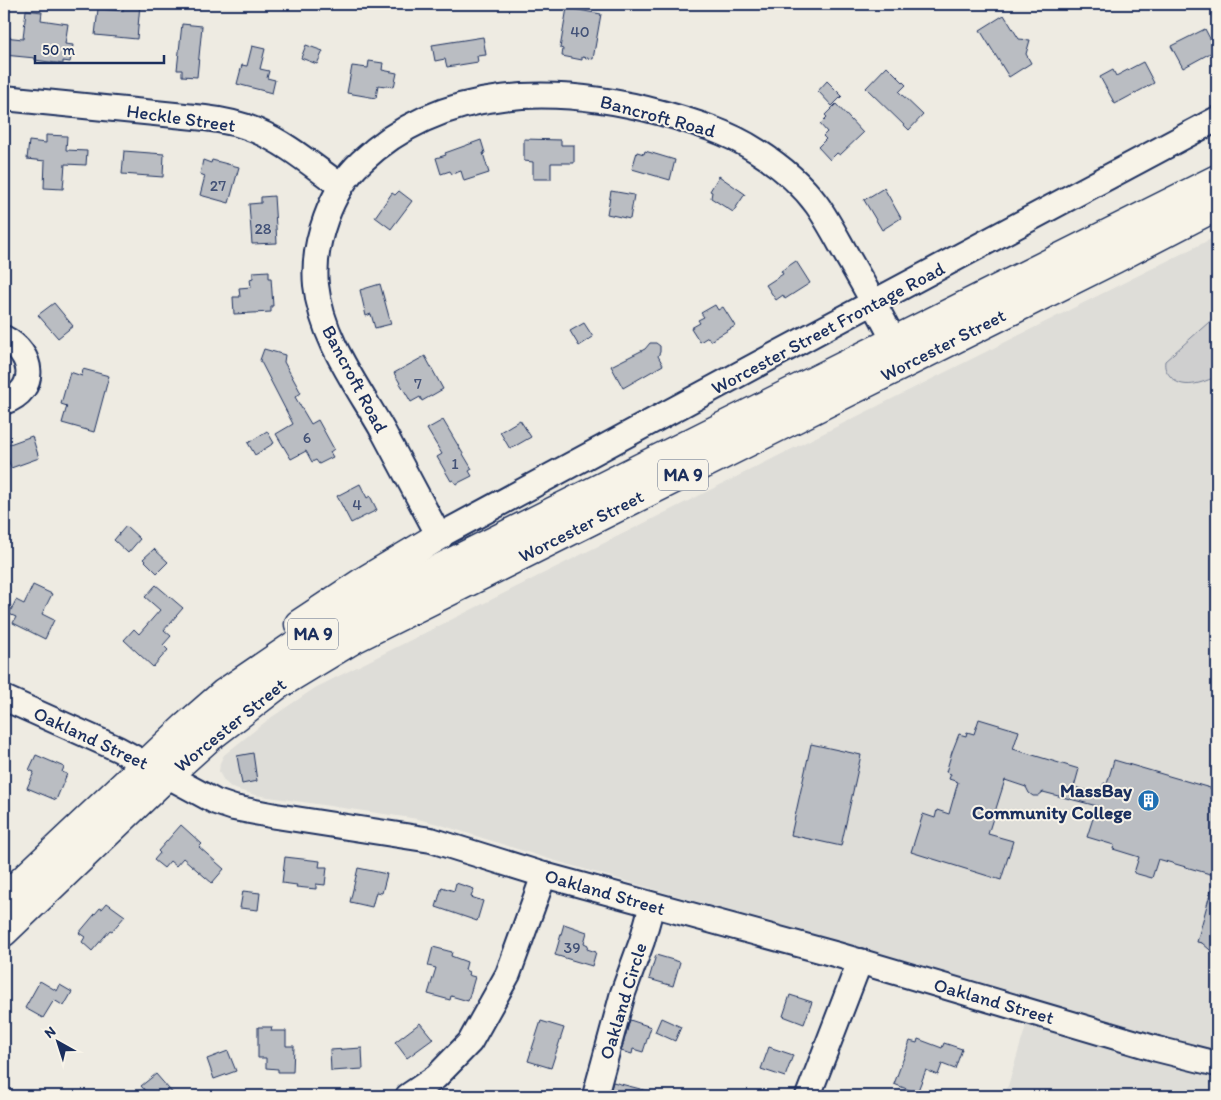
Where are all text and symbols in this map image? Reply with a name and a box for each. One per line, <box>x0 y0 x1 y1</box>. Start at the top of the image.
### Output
house number: 40 <box>570 22 590 41</box>
scale bar <box>35 32 164 64</box>
text: 50 m <box>42 41 75 59</box>
street label: Bancroft Road <box>598 90 719 143</box>
street label: Heckle Street <box>125 99 237 137</box>
house number: 27 <box>210 176 226 195</box>
house number: 28 <box>254 219 272 238</box>
street label: Worcester Street Frontage Road <box>708 257 948 399</box>
street label: Worcester Street <box>877 304 1009 386</box>
street label: Bancroft Road <box>317 321 393 437</box>
house number: 7 <box>414 374 422 393</box>
house number: 6 <box>303 428 311 447</box>
house number: 1 <box>451 454 459 473</box>
road number: MA 9 <box>658 460 708 490</box>
street label: Worcester Street <box>515 485 647 567</box>
house number: 4 <box>352 495 362 514</box>
road number: MA 9 <box>288 618 338 650</box>
street label: Worcester Street <box>169 673 291 777</box>
street label: Oakland Street <box>30 701 152 775</box>
place label: MassBay Community College <box>972 779 1133 824</box>
building icon: MassBay Community College <box>1136 789 1160 813</box>
street label: Oakland Street <box>542 864 668 920</box>
house number: 39 <box>563 938 581 957</box>
street label: Oakland Circle <box>594 940 652 1062</box>
street label: Oakland Street <box>931 973 1057 1029</box>
north arrow <box>32 1018 82 1068</box>
text: N <box>41 1023 59 1042</box>

